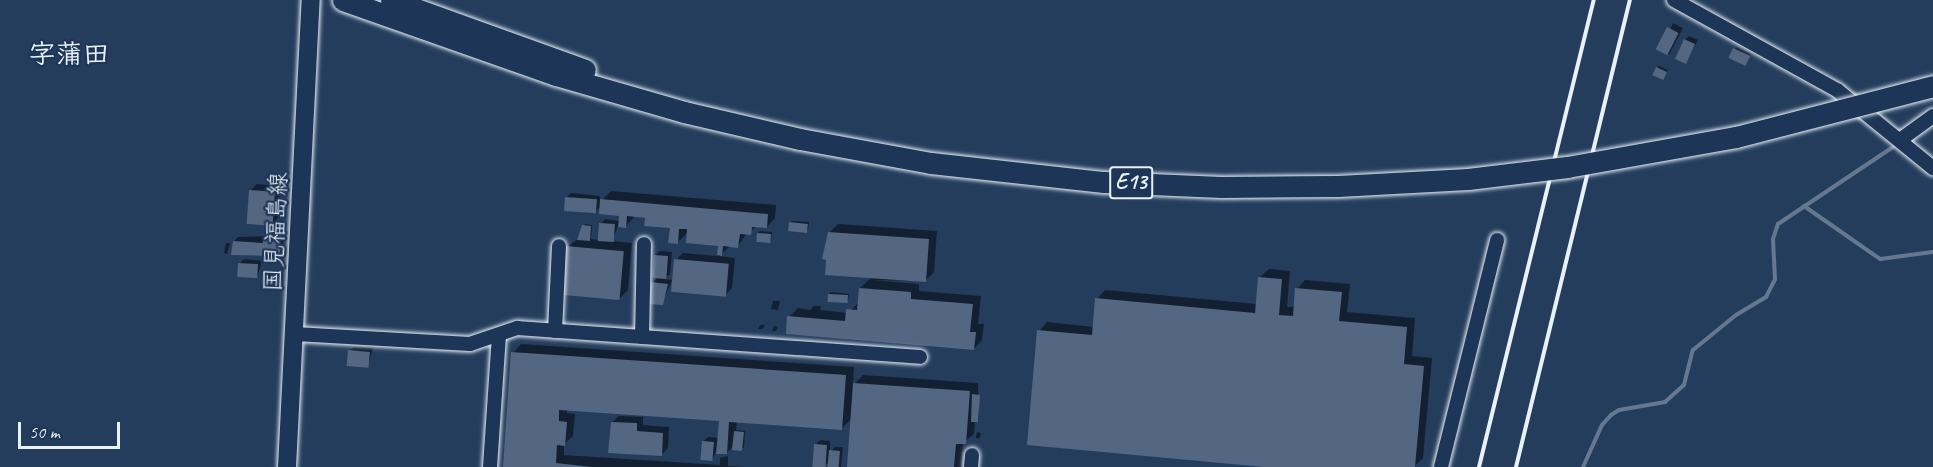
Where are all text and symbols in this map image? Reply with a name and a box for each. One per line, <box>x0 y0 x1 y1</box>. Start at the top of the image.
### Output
district label: 字蒲田 <box>29 39 109 71</box>
road number: E13 <box>1108 164 1154 202</box>
street label: 国見福島線 <box>258 171 294 293</box>
scale bar <box>21 410 123 448</box>
text: 50 m <box>29 421 60 443</box>

